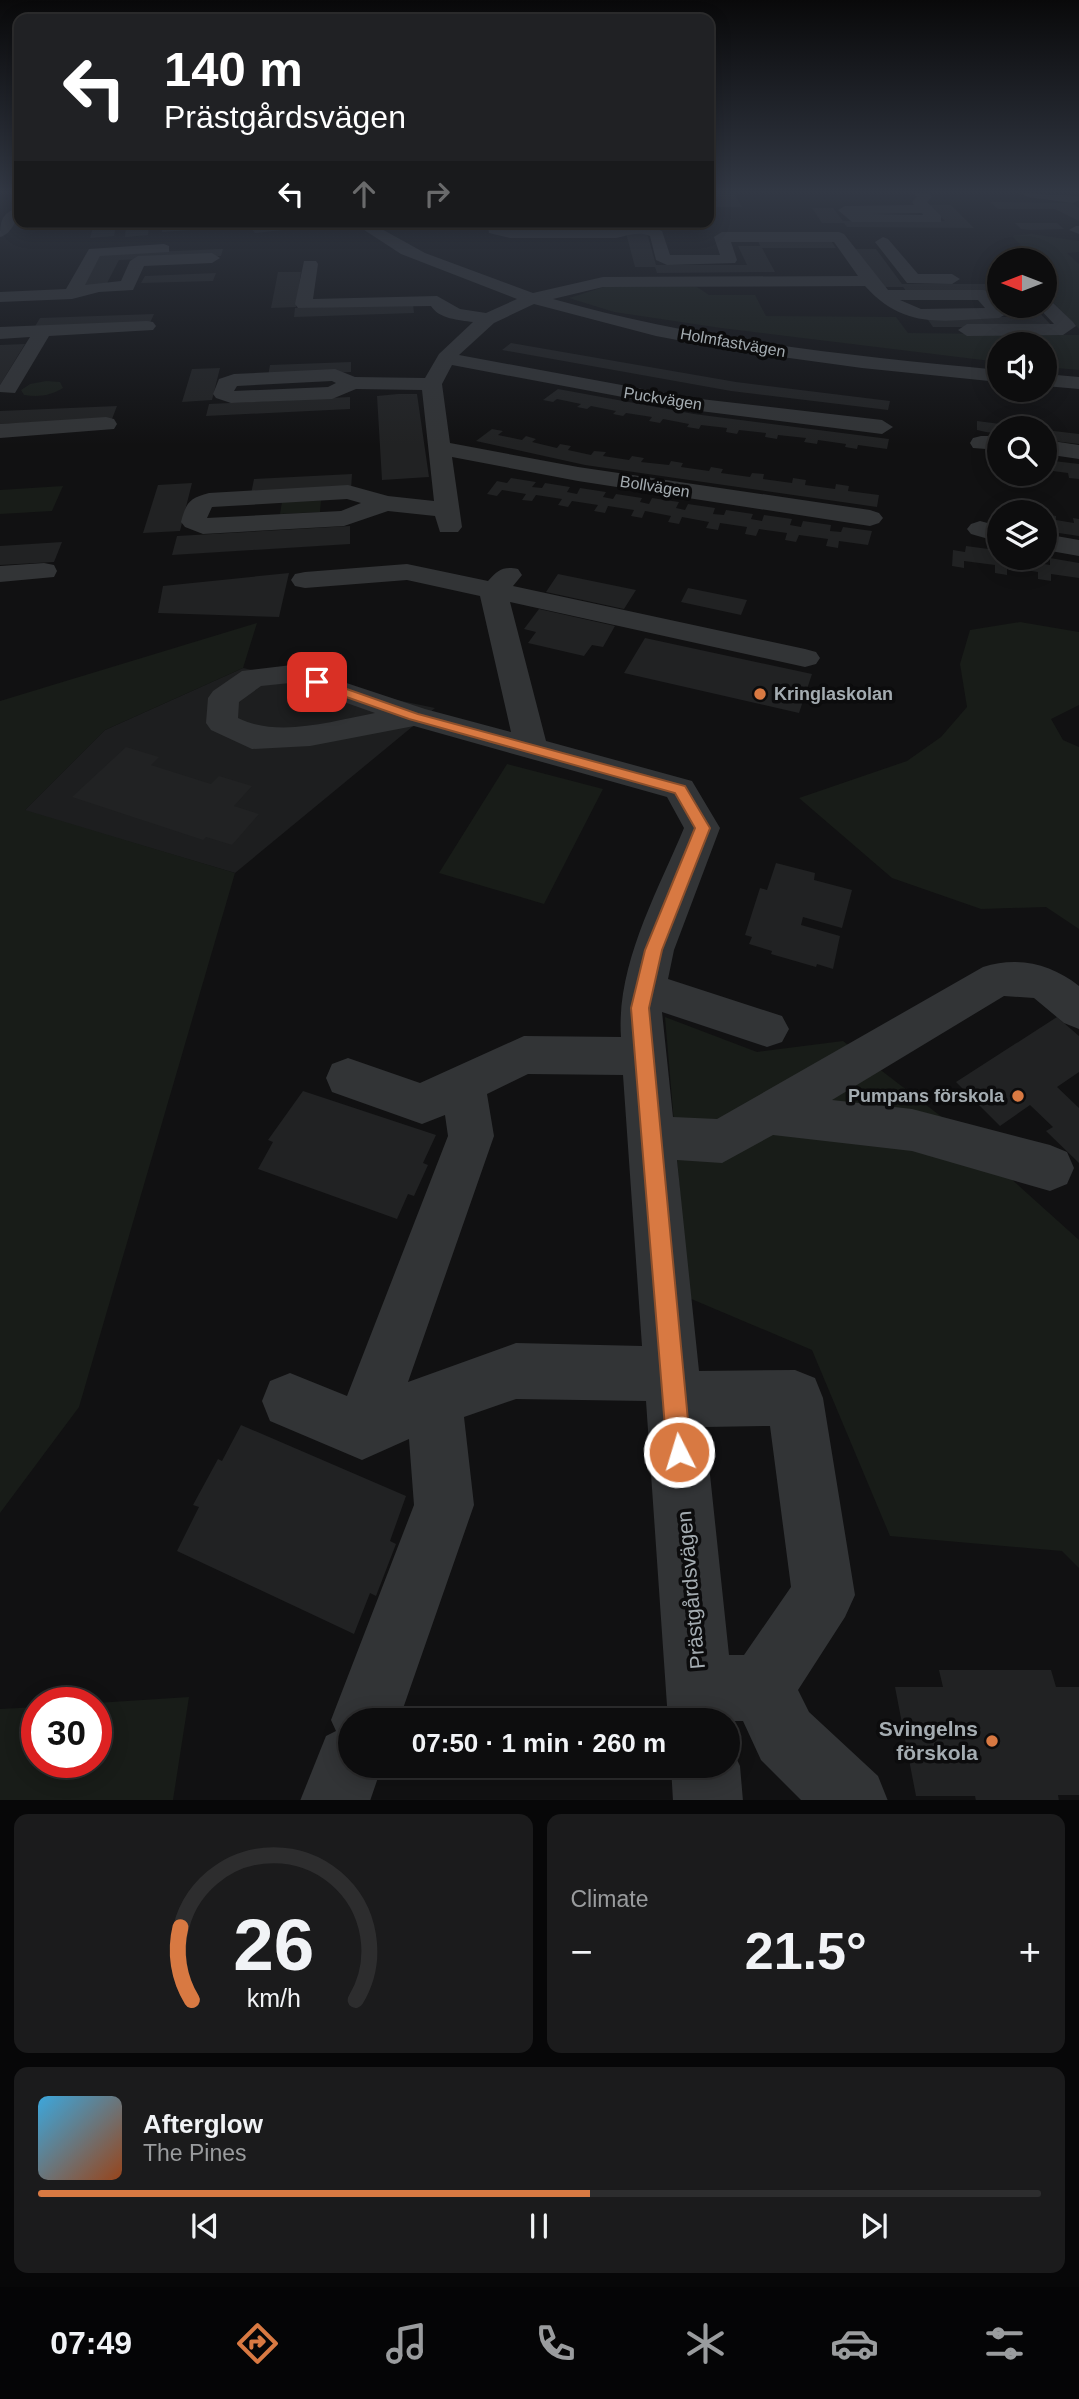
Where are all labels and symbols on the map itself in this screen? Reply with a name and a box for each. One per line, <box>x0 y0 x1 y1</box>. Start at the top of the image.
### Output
north arrow <box>987 248 1057 318</box>
street label: Holmfastvägen <box>679 325 787 360</box>
street label: Puckvägen <box>622 384 703 413</box>
street label: Bollvägen <box>619 473 691 500</box>
pin <box>287 652 347 712</box>
place label: Kringlaskolan <box>774 684 893 704</box>
marker: Kringlaskolan <box>752 686 768 702</box>
place label: Pumpans förskola <box>848 1086 1005 1106</box>
marker: Pumpans förskola <box>1010 1088 1026 1104</box>
position arrow <box>642 1415 716 1489</box>
street label: Prästgårdsvägen <box>672 1510 709 1670</box>
speed limit sign: 30 <box>21 1687 112 1778</box>
place label: Svingelns förskola <box>879 1717 978 1764</box>
marker: Svingelns förskola <box>984 1733 1000 1749</box>

